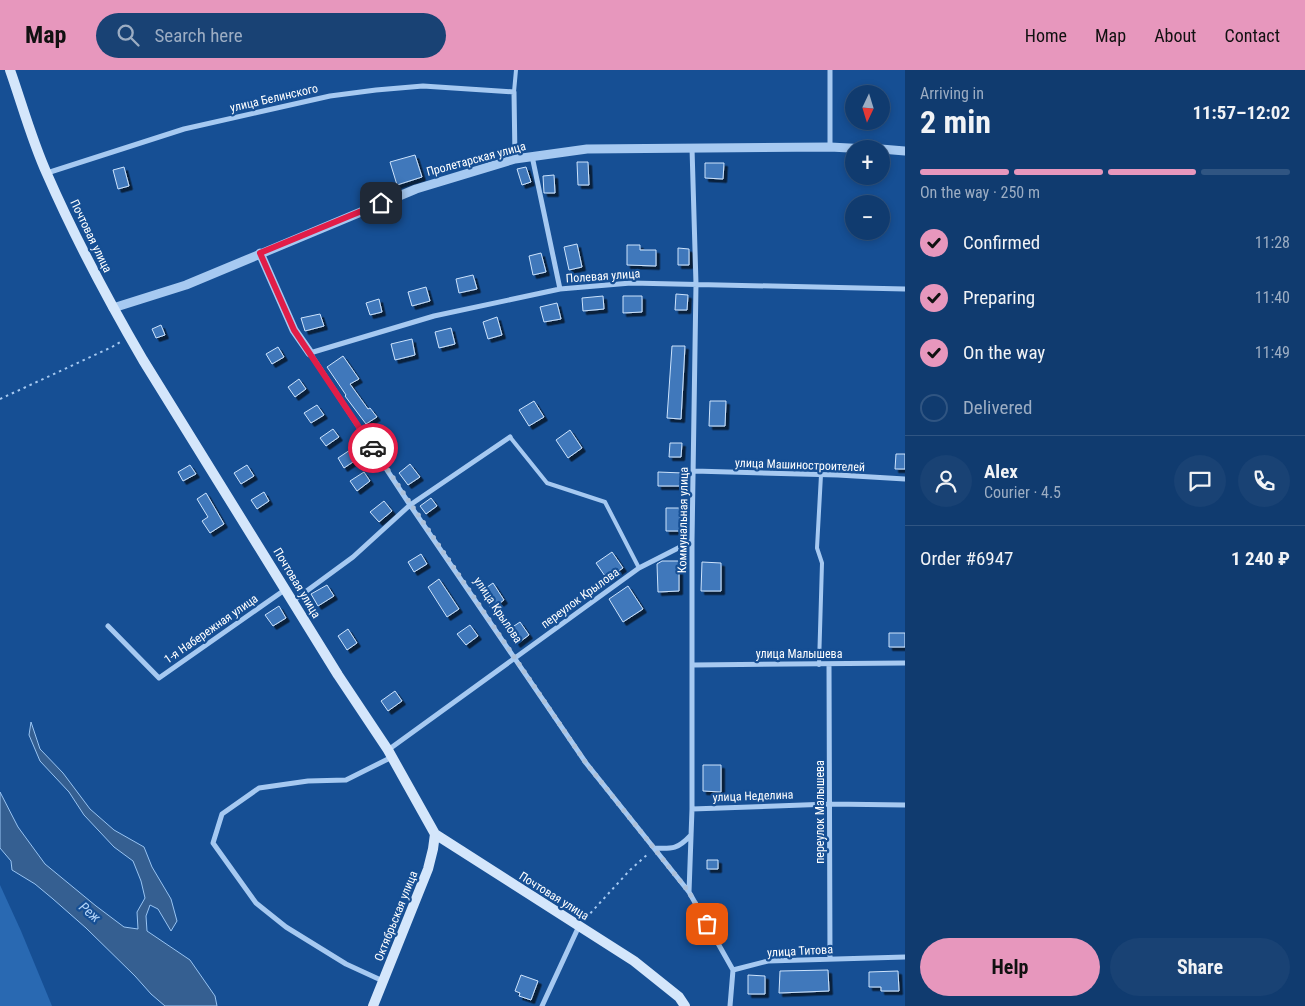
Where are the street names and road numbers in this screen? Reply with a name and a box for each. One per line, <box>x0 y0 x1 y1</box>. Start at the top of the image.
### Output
street label: улица Белинского <box>229 81 319 115</box>
street label: Пролетарская улица <box>425 139 527 179</box>
street label: Почтовая улица <box>67 197 115 275</box>
street label: Полевая улица <box>565 266 641 286</box>
street label: улица Машиностроителей <box>735 456 865 474</box>
street label: Коммунальная улица <box>675 467 691 573</box>
street label: Почтовая улица <box>271 545 324 621</box>
street label: переулок Крылова <box>538 565 622 631</box>
street label: улица Крылова <box>471 574 525 646</box>
street label: 1-я Набережная улица <box>162 591 261 667</box>
street label: улица Малышева <box>756 647 843 661</box>
street label: переулок Малышева <box>813 760 827 864</box>
street label: улица Неделина <box>712 788 794 804</box>
street label: Октябрьская улица <box>372 869 421 963</box>
street label: Почтовая улица <box>517 869 592 923</box>
street label: улица Титова <box>767 942 834 960</box>

